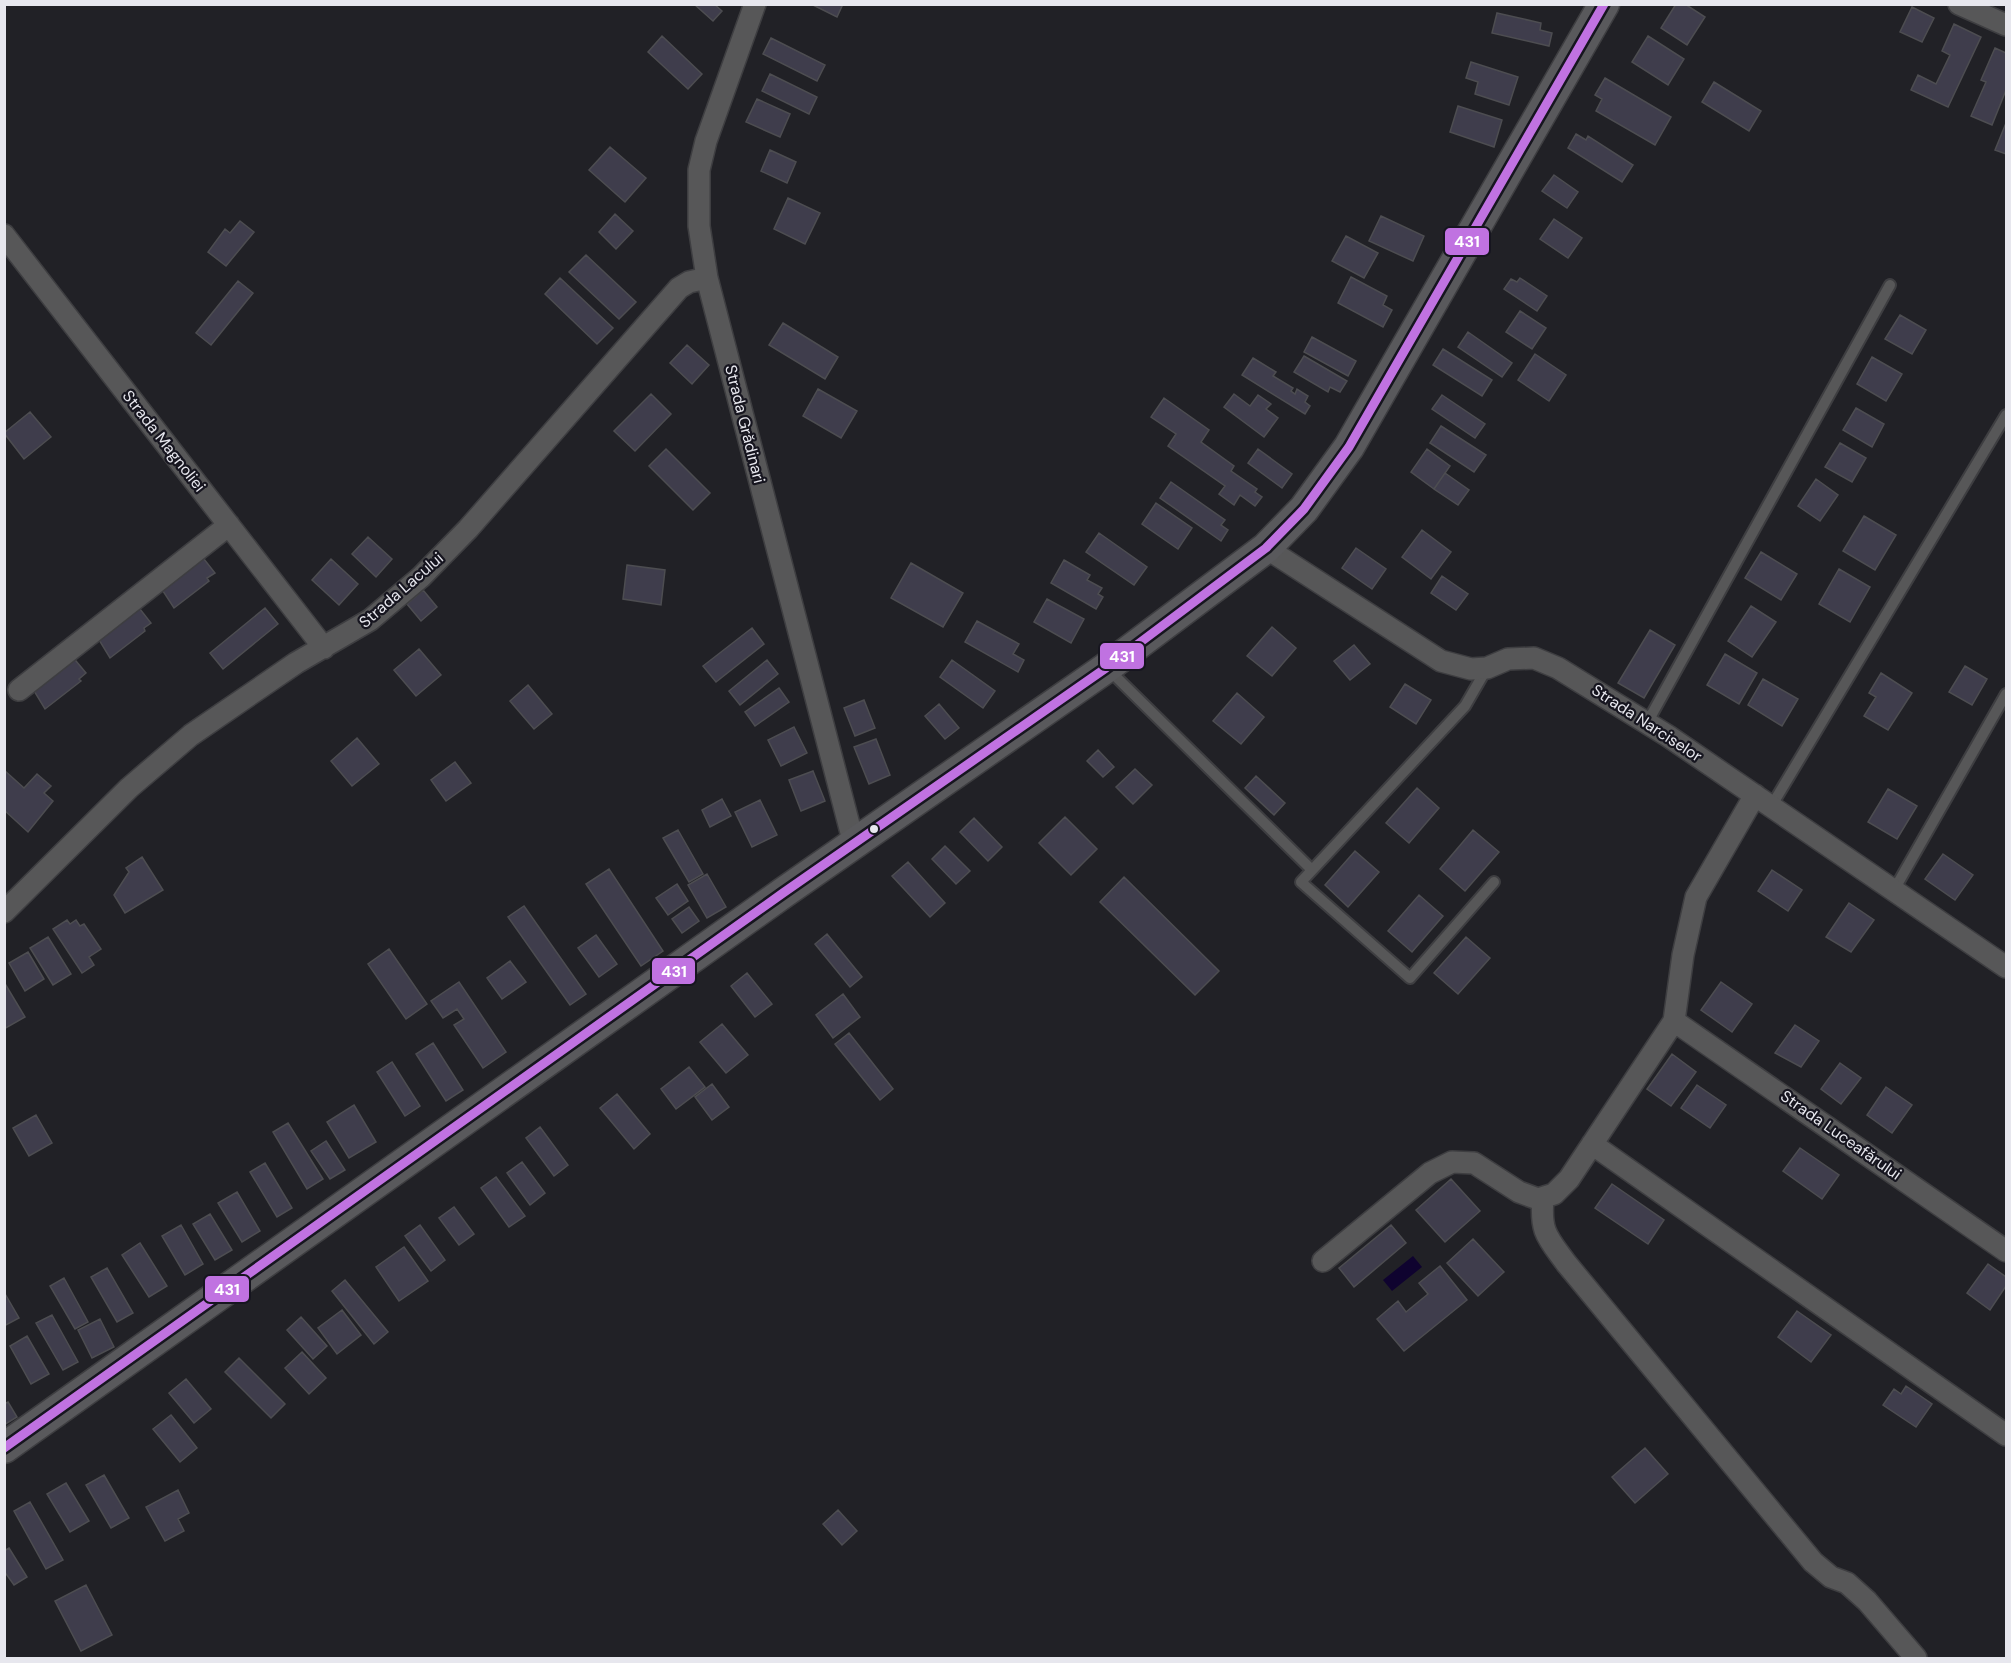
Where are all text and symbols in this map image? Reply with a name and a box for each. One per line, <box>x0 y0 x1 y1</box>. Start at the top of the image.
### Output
line badge: 431 <box>1444 227 1490 256</box>
text: 431 <box>1454 231 1480 252</box>
street label: Strada Grădinari <box>720 363 770 485</box>
street label: Strada Magnoliei <box>118 386 210 496</box>
street label: Strada Lacului <box>354 548 448 632</box>
line badge: 431 <box>1099 642 1145 670</box>
text: 431 <box>1109 646 1135 667</box>
street label: Strada Narciselor <box>1588 679 1706 767</box>
unlabelled marker <box>868 823 880 835</box>
line badge: 431 <box>651 957 696 985</box>
text: 431 <box>661 961 687 982</box>
street label: Strada Luceafărului <box>1776 1085 1906 1185</box>
line badge: 431 <box>204 1275 250 1303</box>
text: 431 <box>214 1279 240 1300</box>

